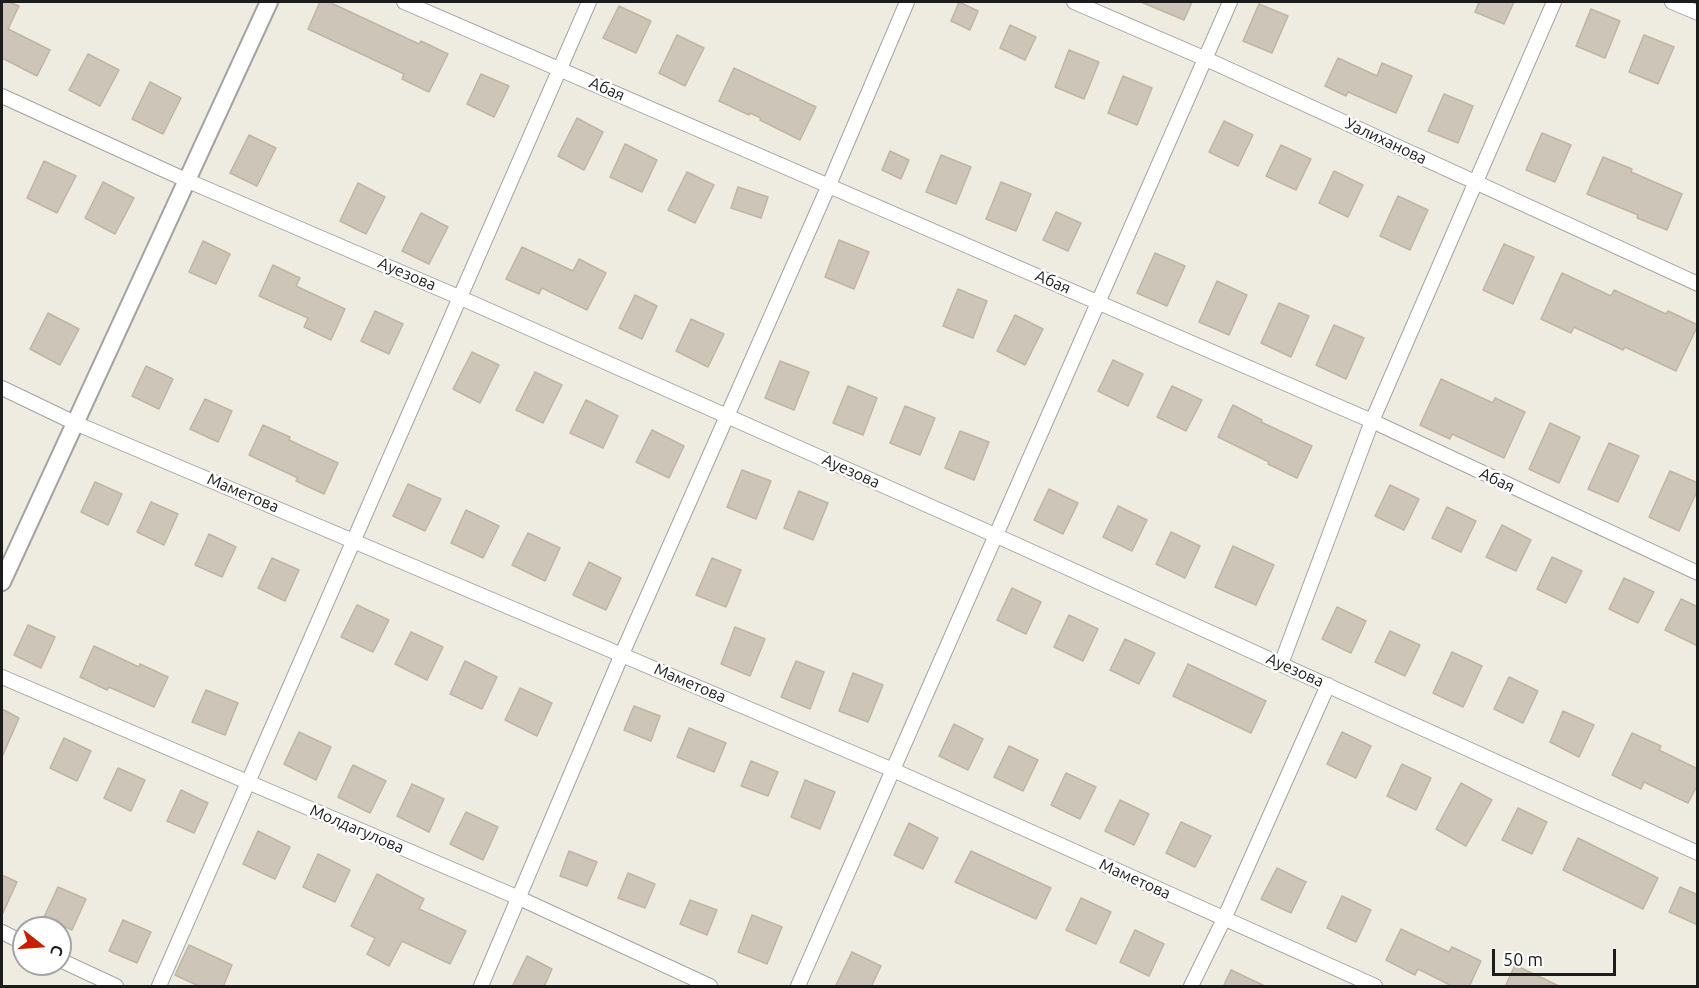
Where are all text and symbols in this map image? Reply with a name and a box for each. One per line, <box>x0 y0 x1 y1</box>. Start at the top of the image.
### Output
street label: Абая <box>586 73 628 105</box>
street label: Уалиханова <box>1342 114 1430 168</box>
street label: Ауезова <box>375 253 439 295</box>
street label: Абая <box>1032 266 1074 298</box>
street label: Ауезова <box>819 450 883 492</box>
street label: Абая <box>1476 464 1518 496</box>
street label: Маметова <box>204 469 282 517</box>
street label: Ауезова <box>1263 649 1327 691</box>
street label: Маметова <box>651 659 729 707</box>
street label: Молдагулова <box>307 801 407 857</box>
street label: Маметова <box>1096 855 1174 903</box>
north arrow <box>12 916 72 976</box>
scale bar <box>1495 937 1620 975</box>
text: С <box>47 943 67 958</box>
text: 50 m <box>1503 949 1543 969</box>

